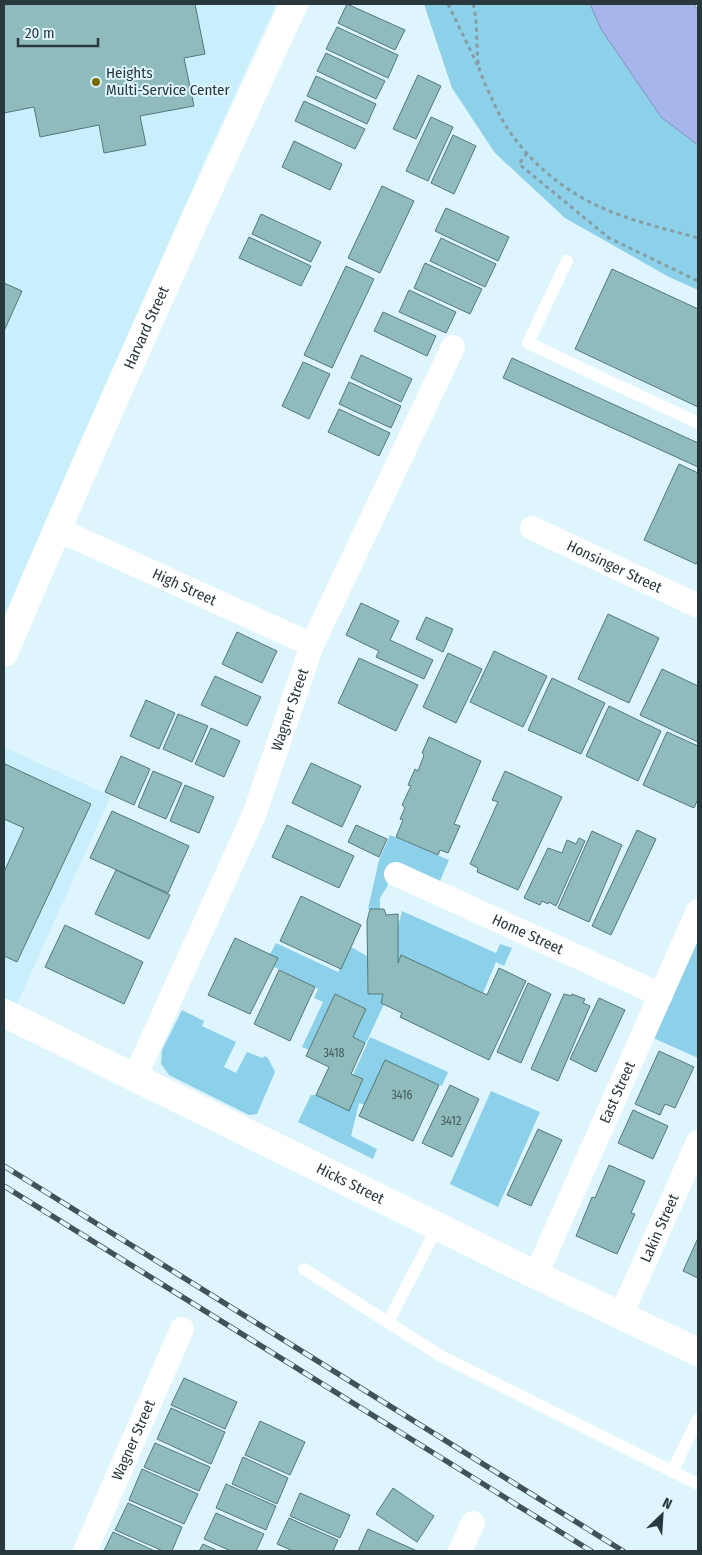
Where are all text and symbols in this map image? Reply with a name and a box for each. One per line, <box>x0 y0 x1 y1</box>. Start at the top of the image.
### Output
scale bar <box>18 15 98 47</box>
text: 20 m <box>25 24 55 42</box>
place label: Heights Multi-Service Center <box>106 64 230 99</box>
marker: Heights Multi-Service Center <box>90 76 102 88</box>
street label: Harvard Street <box>120 283 173 372</box>
street label: Honsinger Street <box>564 537 665 597</box>
street label: High Street <box>150 565 219 609</box>
street label: Wagner Street <box>267 666 312 753</box>
street label: Home Street <box>489 910 566 958</box>
house number: 3418 <box>323 1046 345 1060</box>
street label: East Street <box>596 1058 639 1126</box>
house number: 3416 <box>391 1088 413 1102</box>
house number: 3412 <box>441 1114 461 1128</box>
street label: Hicks Street <box>314 1159 387 1208</box>
street label: Lakin Street <box>637 1191 683 1265</box>
street label: Wagner Street <box>108 1397 159 1483</box>
north arrow <box>637 1490 687 1540</box>
text: N <box>660 1494 675 1513</box>

